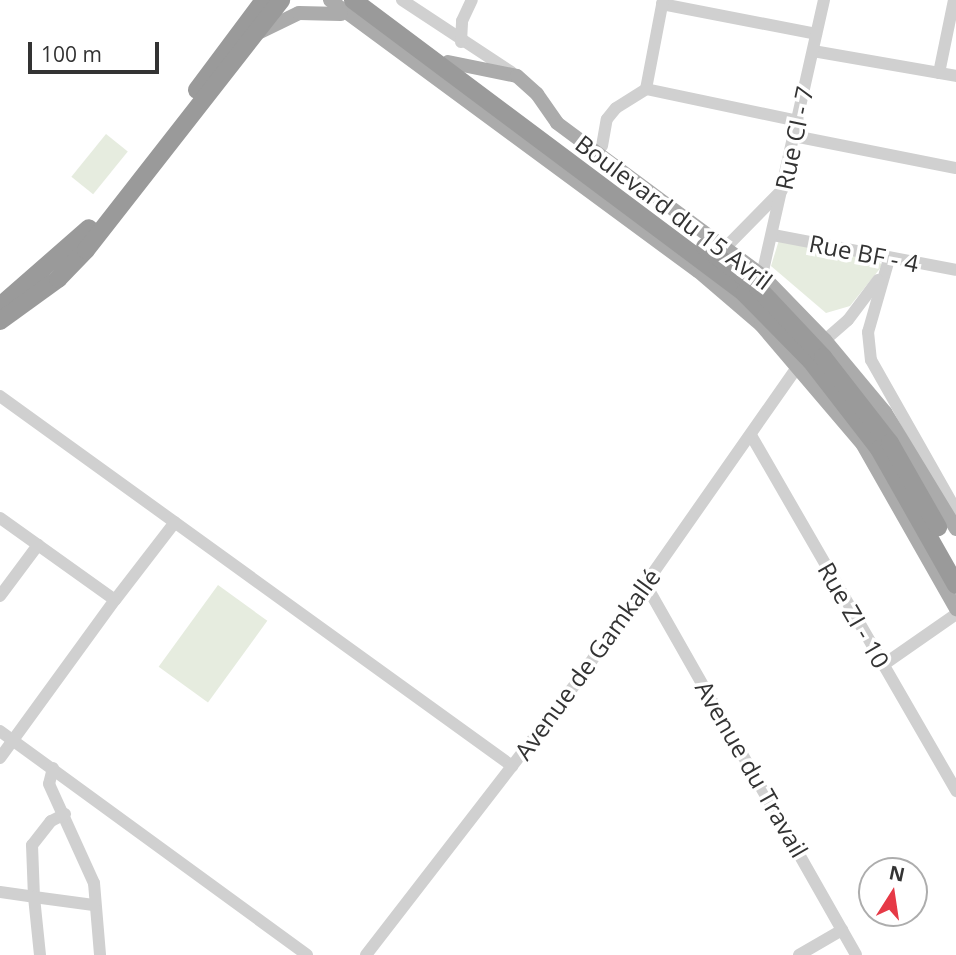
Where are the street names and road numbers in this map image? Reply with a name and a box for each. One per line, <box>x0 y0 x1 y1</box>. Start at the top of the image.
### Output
street label: Rue CI - 7 <box>769 84 819 192</box>
street label: Boulevard du 15 Avril <box>570 129 778 295</box>
street label: Rue BF - 4 <box>807 228 921 278</box>
street label: Rue ZI - 10 <box>812 557 896 673</box>
street label: Avenue de Gamkallé <box>508 563 666 765</box>
street label: Avenue du Travail <box>690 676 814 862</box>

